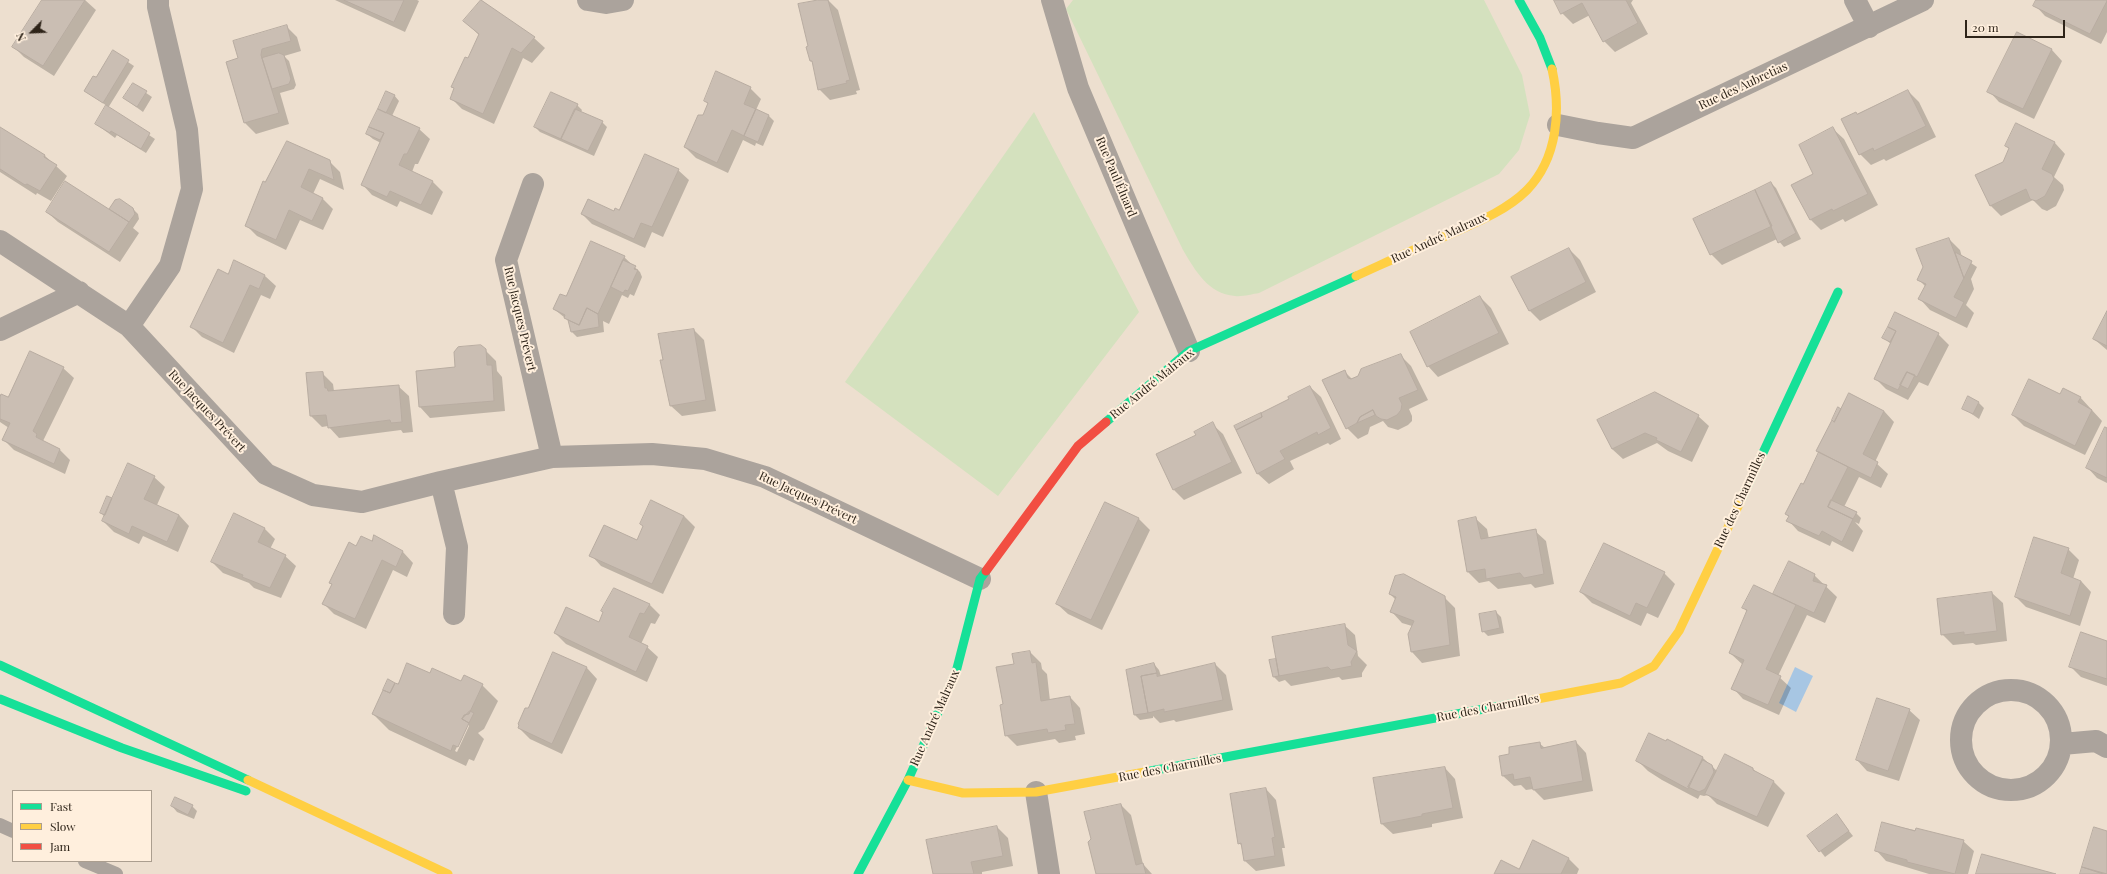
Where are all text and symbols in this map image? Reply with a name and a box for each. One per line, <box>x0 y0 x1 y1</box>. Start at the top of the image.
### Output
north arrow <box>12 12 52 52</box>
scale bar <box>1967 12 2067 38</box>
text: 20 m <box>1972 19 1999 35</box>
text: N <box>12 30 29 44</box>
street label: Rue des Aubretias <box>1696 59 1790 113</box>
street label: Rue Paul Éluard <box>1093 135 1139 219</box>
street label: Rue André Malraux <box>1389 210 1489 266</box>
street label: Rue Jacques Prévert <box>501 265 539 373</box>
street label: Rue André Malraux <box>1107 346 1197 422</box>
street label: Rue Jacques Prévert <box>165 367 249 455</box>
street label: Rue des Charmilles <box>1711 450 1769 550</box>
street label: Rue Jacques Prévert <box>756 469 860 527</box>
street label: Rue André Malraux <box>907 668 963 768</box>
street label: Rue des Charmilles <box>1435 691 1541 725</box>
street label: Rue des Charmilles <box>1117 751 1223 785</box>
legend <box>12 790 152 862</box>
text: Fast <box>50 798 72 814</box>
text: Slow <box>50 818 76 834</box>
text: Jam <box>50 838 70 854</box>

